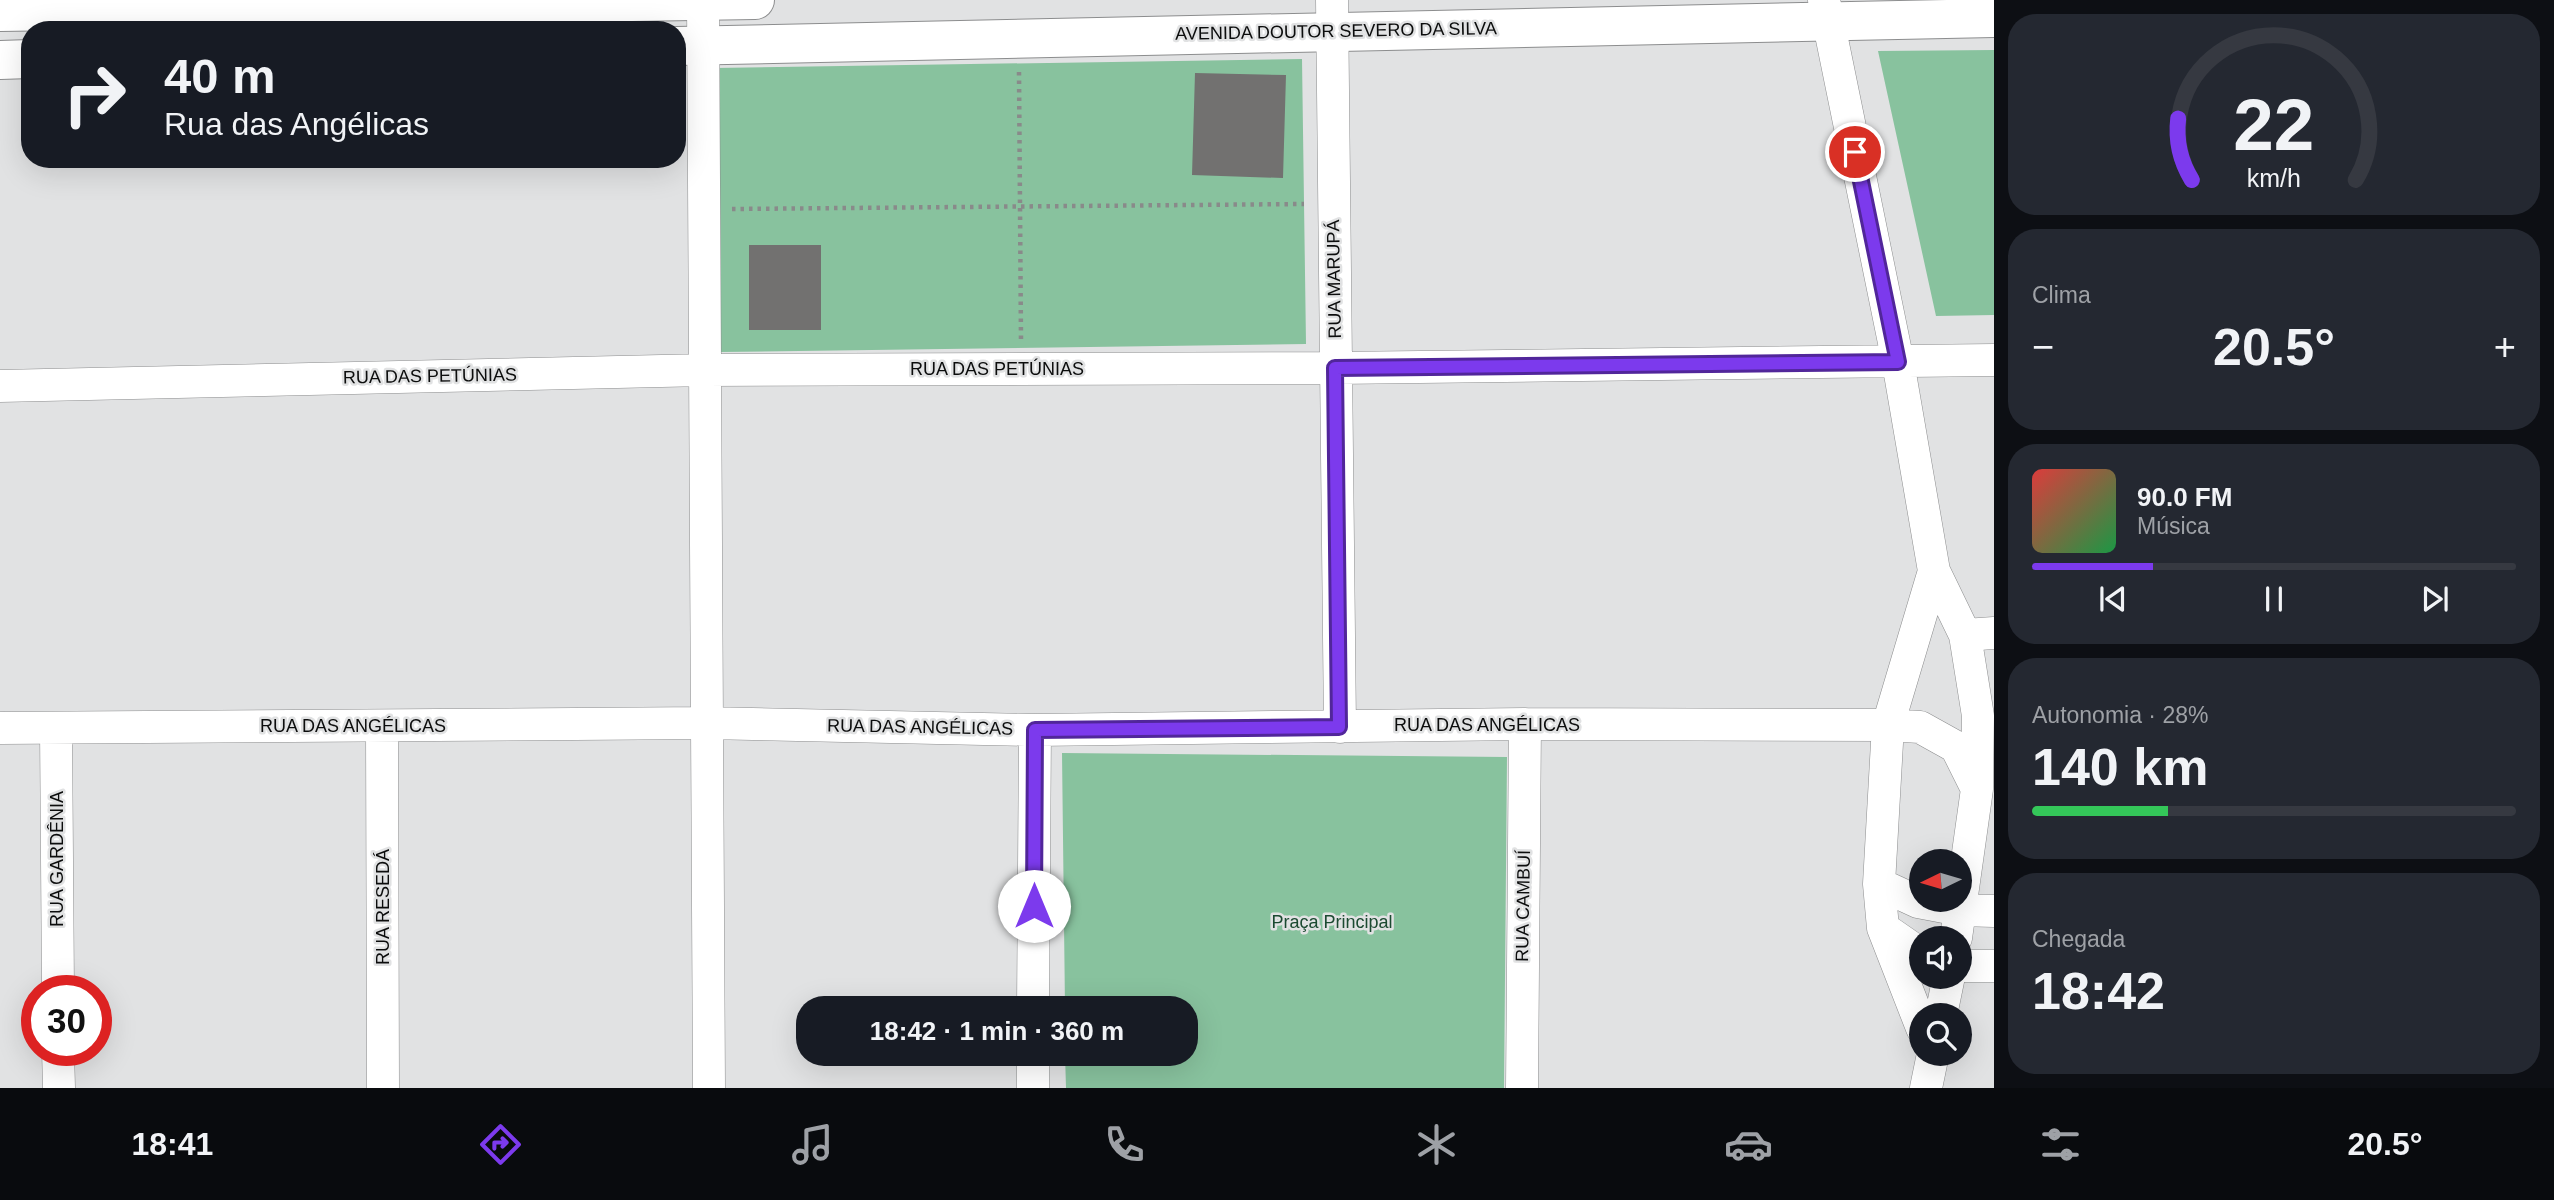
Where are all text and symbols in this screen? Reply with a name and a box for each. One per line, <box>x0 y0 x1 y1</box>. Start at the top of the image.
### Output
street label: AVENIDA DOUTOR SEVERO DA SILVA <box>1175 18 1497 44</box>
icon: right <box>49 49 140 140</box>
text: 40 m <box>164 49 276 103</box>
text: 22 <box>2234 85 2314 166</box>
text: Rua das Angélicas <box>164 106 429 142</box>
pin <box>1825 122 1885 182</box>
icon: arrive <box>1836 133 1874 171</box>
text: km/h <box>2247 164 2301 192</box>
street label: RUA MARUPÁ <box>1323 219 1345 339</box>
text: Clima <box>2032 282 2091 308</box>
text: 20.5° <box>2213 318 2335 376</box>
text: − <box>2032 326 2054 368</box>
text: + <box>2494 326 2516 368</box>
street label: RUA DAS PETÚNIAS <box>910 358 1084 379</box>
street label: RUA DAS PETÚNIAS <box>343 363 517 388</box>
text: 90.0 FM <box>2137 482 2232 512</box>
text: Música <box>2137 513 2210 539</box>
icon: previous <box>2094 580 2132 618</box>
icon: pause <box>2255 580 2293 618</box>
icon: next <box>2416 580 2454 618</box>
text: Autonomia · 28% <box>2032 702 2208 728</box>
street label: RUA DAS ANGÉLICAS <box>827 715 1013 739</box>
street label: RUA DAS ANGÉLICAS <box>1394 715 1580 735</box>
street label: RUA DAS ANGÉLICAS <box>260 716 446 736</box>
text: 140 km <box>2032 738 2208 796</box>
street label: RUA GARDÊNIA <box>47 791 67 927</box>
street label: RUA RESEDÁ <box>373 849 393 965</box>
north arrow <box>1909 849 1972 912</box>
map controls <box>1909 849 1972 1066</box>
street label: RUA CAMBUÍ <box>1512 850 1534 962</box>
position arrow <box>997 869 1071 943</box>
park label: Praça Principal <box>1271 912 1393 932</box>
button: sound <box>1909 926 1972 989</box>
text: Chegada <box>2032 926 2125 952</box>
text: 18:42 <box>2032 962 2165 1020</box>
speed limit sign: 30 <box>21 975 112 1066</box>
button: search <box>1909 1003 1972 1066</box>
text: 18:42 · 1 min · 360 m <box>870 1016 1124 1046</box>
icon: directions <box>476 1120 525 1169</box>
icon: music <box>788 1120 837 1169</box>
icon: phone <box>1100 1120 1149 1169</box>
icon: climate <box>1412 1120 1461 1169</box>
icon: car <box>1724 1120 1773 1169</box>
icon: filters <box>2036 1120 2085 1169</box>
text: 18:41 <box>131 1126 213 1162</box>
text: 20.5° <box>2347 1126 2422 1162</box>

